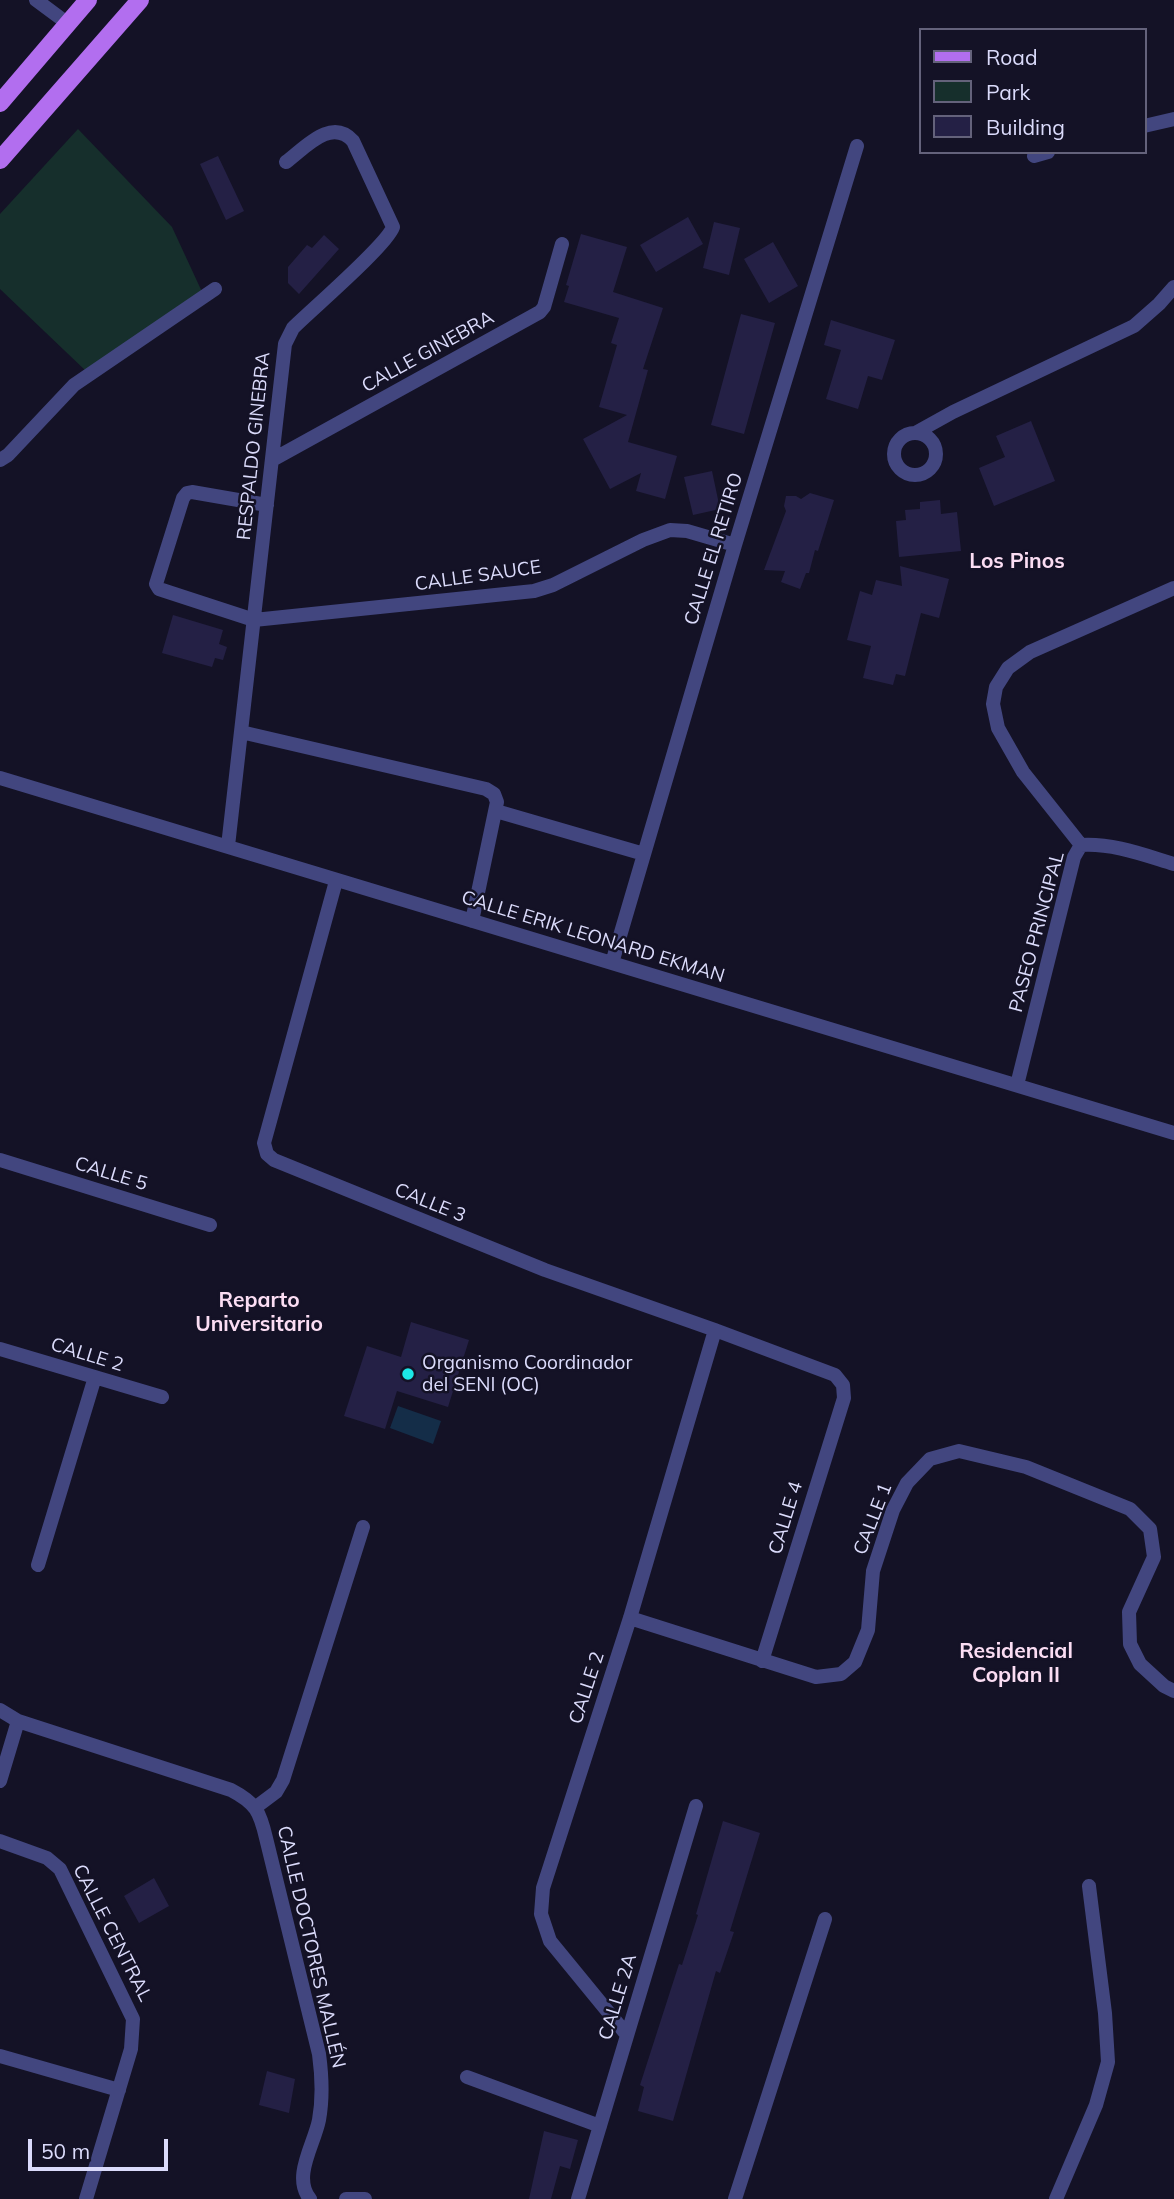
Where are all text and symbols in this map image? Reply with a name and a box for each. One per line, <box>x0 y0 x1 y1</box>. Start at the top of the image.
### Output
legend <box>918 28 1146 154</box>
text: Road <box>986 44 1037 70</box>
text: Park <box>986 79 1030 105</box>
text: Building <box>986 114 1065 140</box>
street label: CALLE GINEBRA <box>358 306 498 398</box>
street label: RESPALDO GINEBRA <box>233 351 275 541</box>
street label: CALLE EL RETIRO <box>680 470 748 628</box>
district label: Los Pinos <box>969 549 1065 575</box>
street label: CALLE SAUCE <box>413 556 543 596</box>
street label: PASEO PRINCIPAL <box>1005 849 1069 1015</box>
street label: CALLE ERIK LEONARD EKMAN <box>459 886 727 988</box>
street label: CALLE 5 <box>72 1152 150 1196</box>
street label: CALLE 3 <box>391 1178 469 1228</box>
district label: Reparto Universitario <box>195 1288 323 1338</box>
street label: CALLE 2 <box>48 1333 126 1377</box>
place label: Organismo Coordinador del SENI (OC) <box>422 1352 632 1396</box>
marker: Organismo Coordinador del SENI (OC) <box>400 1366 416 1382</box>
street label: CALLE 4 <box>764 1479 808 1557</box>
street label: CALLE 1 <box>849 1480 897 1558</box>
district label: Residencial Coplan II <box>959 1639 1073 1689</box>
street label: CALLE 2 <box>565 1649 609 1727</box>
street label: CALLE DOCTORES MALLÉN <box>272 1824 350 2070</box>
street label: CALLE CENTRAL <box>68 1861 156 2005</box>
street label: CALLE 2A <box>594 1951 642 2043</box>
scale bar <box>32 2126 172 2170</box>
text: 50 m <box>41 2138 90 2164</box>

